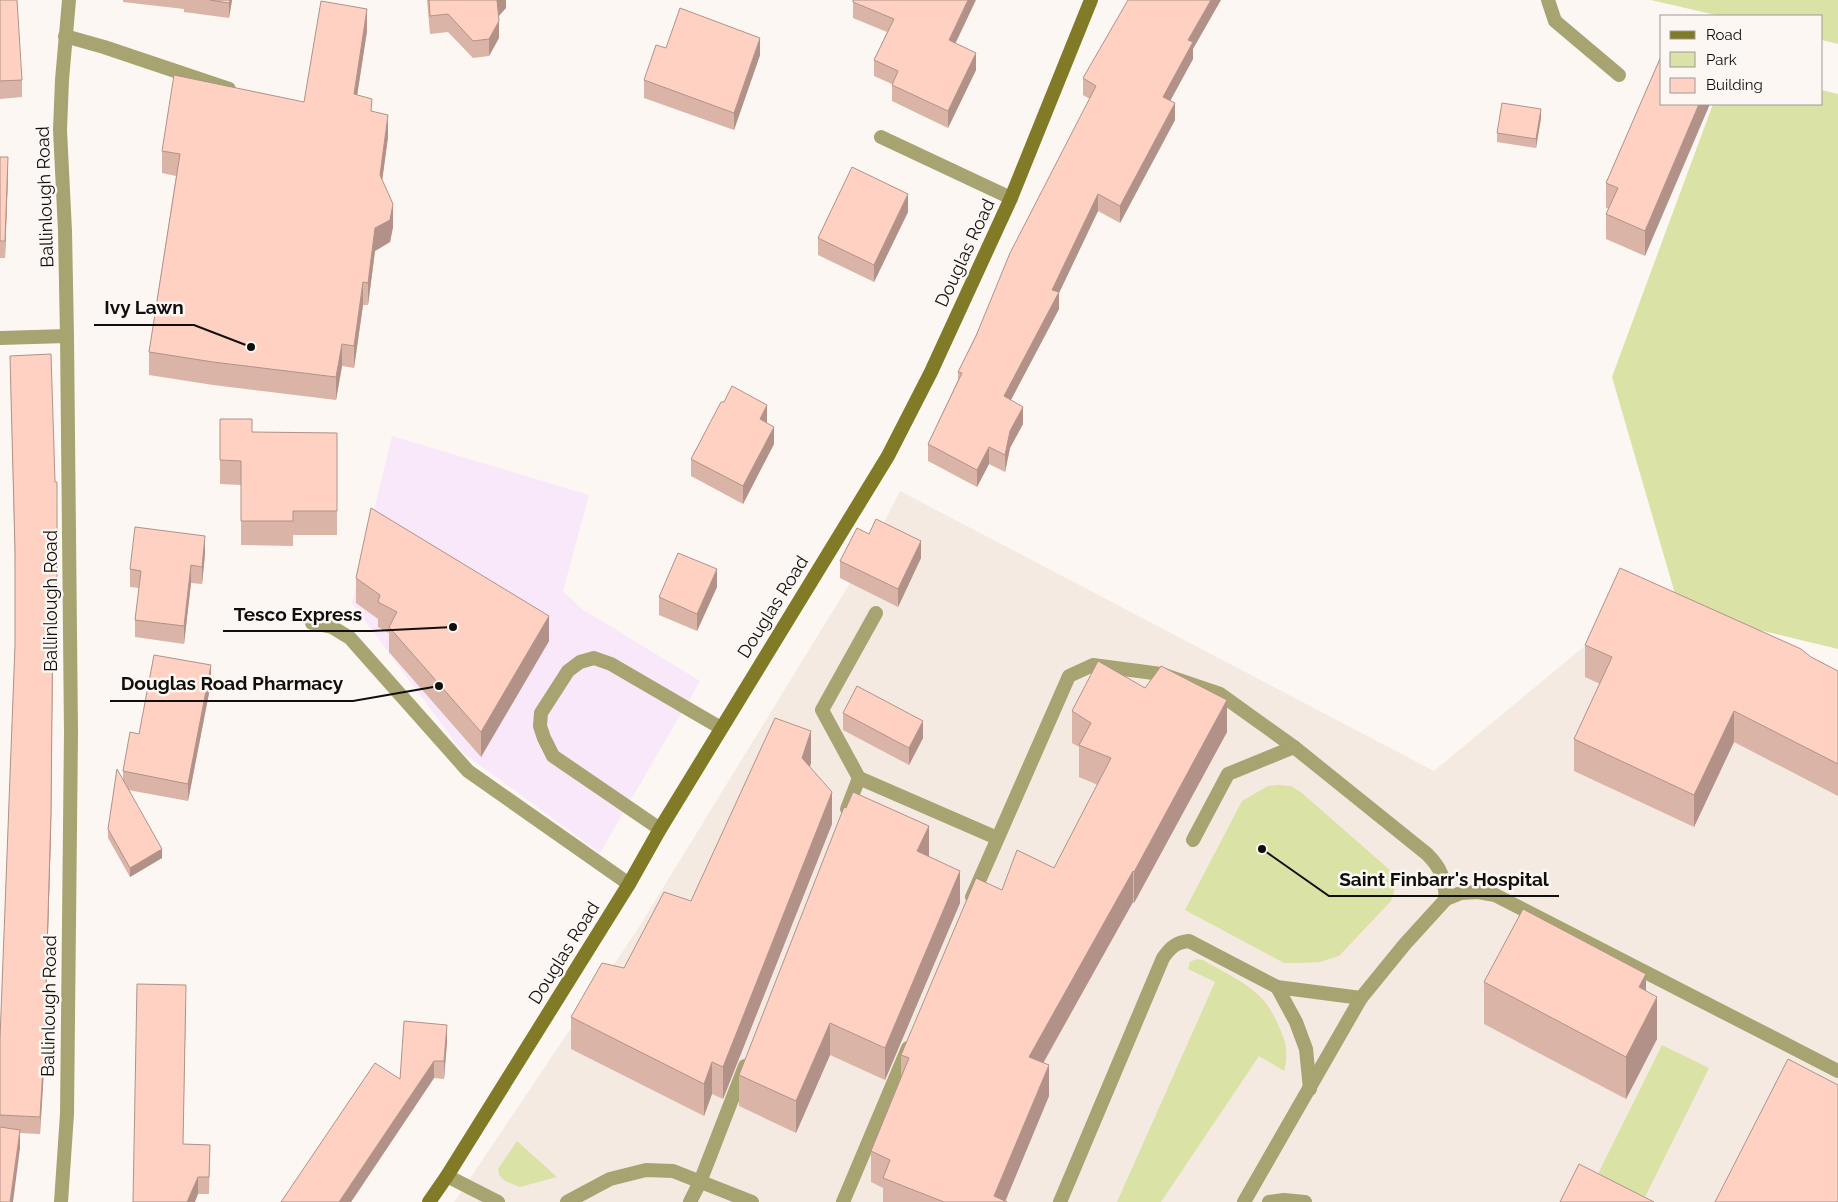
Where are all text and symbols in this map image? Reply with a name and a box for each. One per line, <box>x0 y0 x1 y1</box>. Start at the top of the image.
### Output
legend <box>1660 15 1823 105</box>
text: Road <box>1706 26 1742 44</box>
text: Park <box>1706 51 1737 69</box>
text: Building <box>1706 76 1763 94</box>
street label: Ballinlough Road <box>32 126 57 268</box>
street label: Douglas Road <box>930 196 999 310</box>
callout: Ivy Lawn <box>94 291 194 325</box>
text: Ivy Lawn <box>104 296 184 318</box>
street label: Ballinlough Road <box>40 530 61 672</box>
street label: Douglas Road <box>733 552 812 662</box>
callout: Tesco Express <box>223 597 372 631</box>
text: Tesco Express <box>234 603 362 625</box>
callout: Douglas Road Pharmacy <box>110 667 353 701</box>
text: Douglas Road Pharmacy <box>121 672 344 694</box>
callout: Saint Finbarr's Hospital <box>1329 862 1559 896</box>
text: Saint Finbarr's Hospital <box>1339 868 1550 890</box>
street label: Douglas Road <box>524 898 603 1008</box>
street label: Ballinlough Road <box>37 935 60 1077</box>

